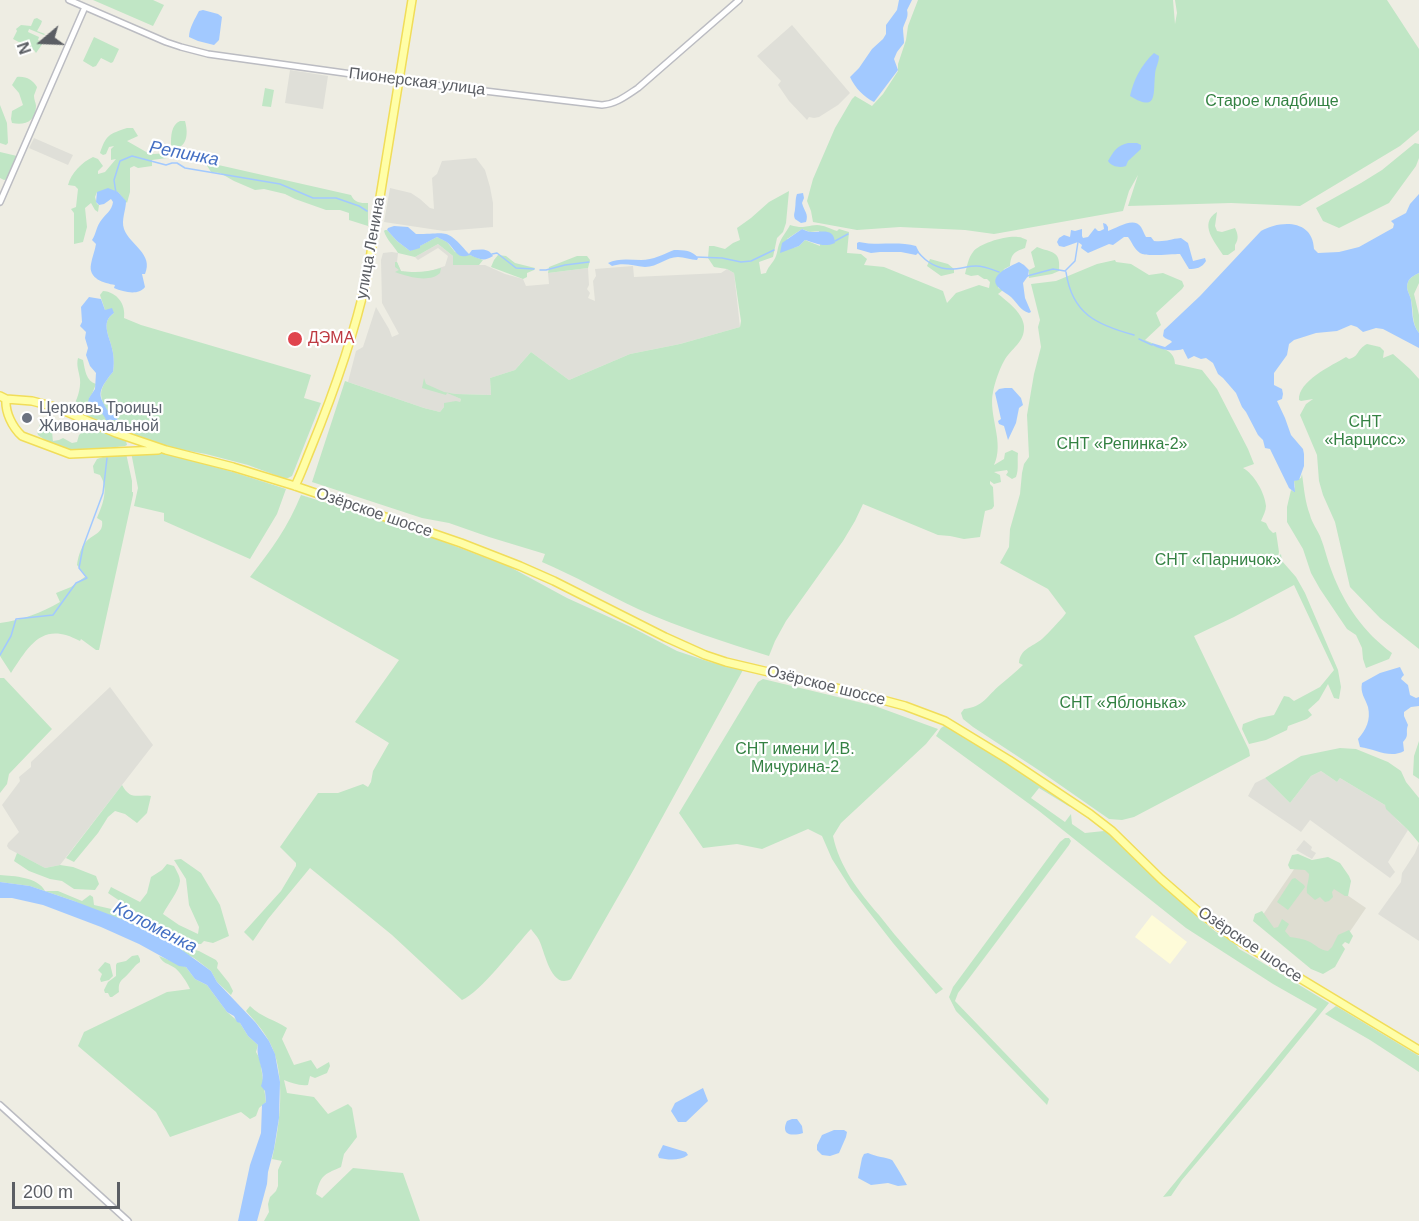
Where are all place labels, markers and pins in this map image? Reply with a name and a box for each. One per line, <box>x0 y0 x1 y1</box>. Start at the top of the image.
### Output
place label: ДЭМА <box>308 329 354 349</box>
marker: ДЭМА <box>286 330 304 348</box>
place label: Церковь Троицы Живоначальной <box>39 399 162 437</box>
marker: Церковь Троицы Живоначальной <box>20 411 34 425</box>

